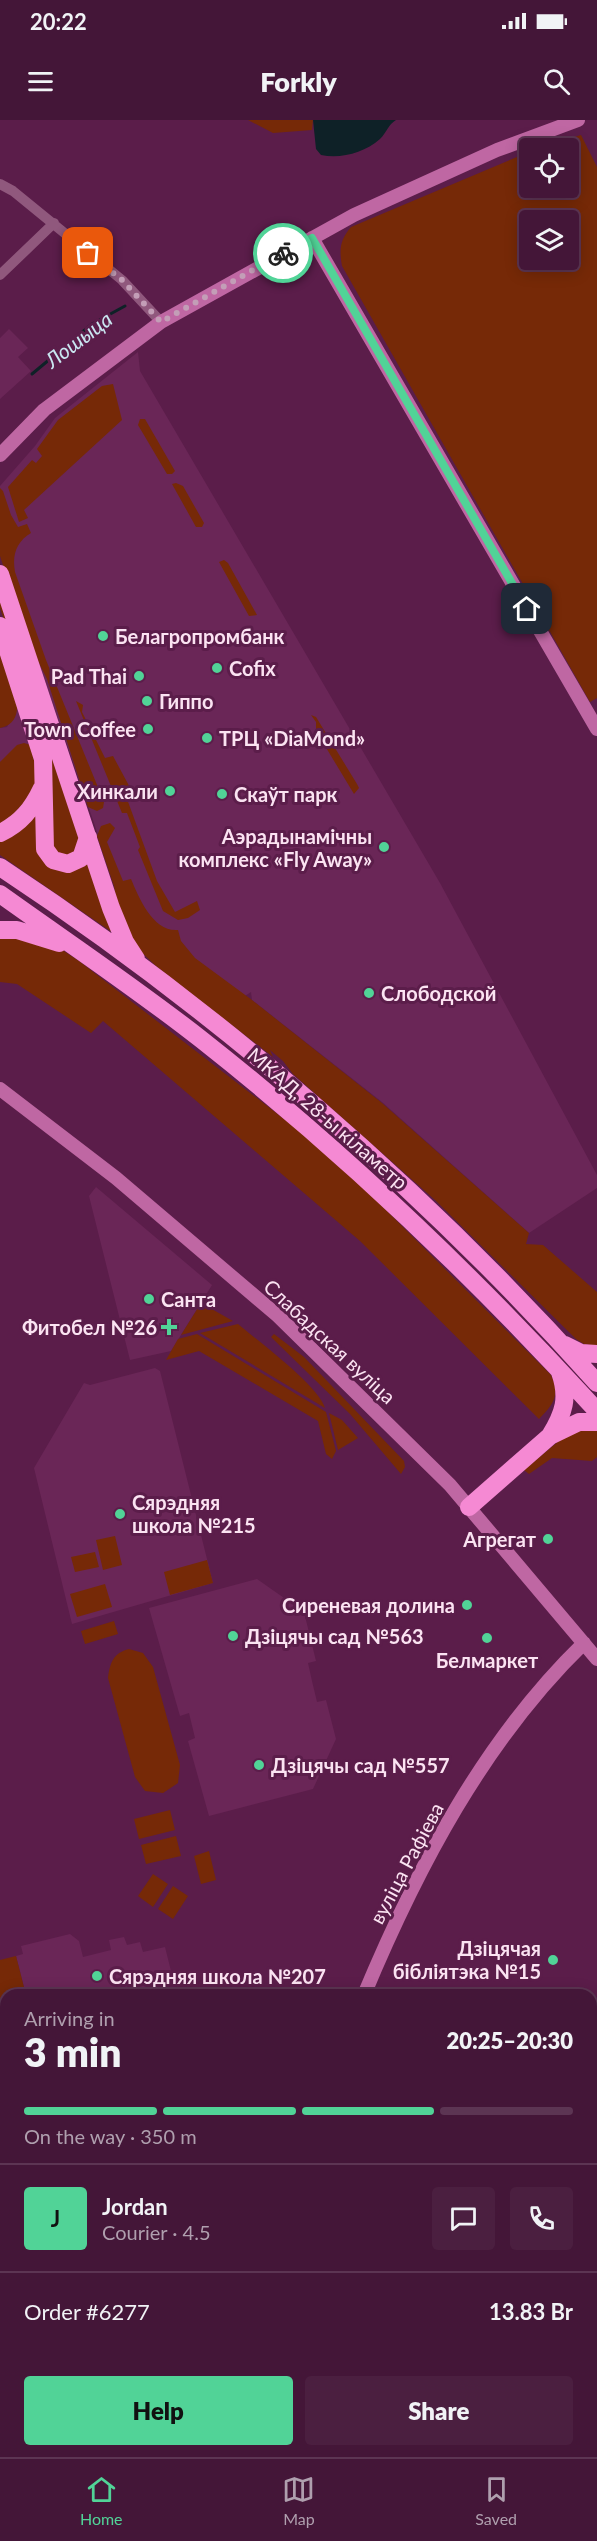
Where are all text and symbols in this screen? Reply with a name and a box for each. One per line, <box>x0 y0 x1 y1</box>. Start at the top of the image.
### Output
text: 20:22 <box>30 8 87 35</box>
icon: menu <box>24 65 57 98</box>
text: Forkly <box>260 65 337 98</box>
icon: search <box>540 65 573 98</box>
map controls <box>519 138 579 270</box>
button: locate <box>519 138 579 198</box>
button: layers <box>519 210 579 270</box>
courier <box>253 223 313 283</box>
pin <box>62 227 113 278</box>
icon: bag <box>71 236 104 269</box>
icon: bike <box>267 237 300 270</box>
water label: Лошыца <box>39 306 116 373</box>
pin <box>501 583 552 634</box>
icon: home <box>510 592 543 625</box>
place label: Белагропромбанк <box>115 624 285 648</box>
marker: Белагропромбанк <box>96 629 110 643</box>
place label: Cofix <box>229 656 276 680</box>
marker: Cofix <box>210 661 224 675</box>
place label: Pad Thai <box>51 664 127 688</box>
marker: Pad Thai <box>132 669 146 683</box>
place label: Гиппо <box>159 689 214 713</box>
marker: Гиппо <box>140 694 154 708</box>
place label: Town Coffee <box>24 717 136 741</box>
marker: Town Coffee <box>141 722 155 736</box>
place label: ТРЦ «DiaMond» <box>219 726 365 750</box>
marker: ТРЦ «DiaMond» <box>200 731 214 745</box>
place label: Хинкали <box>77 779 158 803</box>
place label: Скаўт парк <box>234 782 337 806</box>
marker: Хинкали <box>163 784 177 798</box>
marker: Скаўт парк <box>215 787 229 801</box>
place label: Аэрадынамічны комплекс «Fly Away» <box>178 824 372 871</box>
marker: Аэрадынамічны комплекс «Fly Away» <box>377 840 391 854</box>
place label: Слободской <box>381 981 496 1005</box>
marker: Слободской <box>362 986 376 1000</box>
street label: МКАД, 28-ы кіламетр <box>243 1042 413 1194</box>
street label: Слабадская вуліца <box>259 1274 401 1408</box>
place label: Санта <box>161 1287 216 1311</box>
marker: Санта <box>142 1292 156 1306</box>
place label: Фитобел №26 <box>22 1315 157 1339</box>
marker: Фитобел №26 <box>162 1320 176 1334</box>
place label: Сярэдняя школа №215 <box>132 1490 256 1537</box>
marker: Сярэдняя школа №215 <box>113 1507 127 1521</box>
place label: Агрегат <box>462 1527 537 1551</box>
marker: Агрегат <box>541 1532 555 1546</box>
place label: Сиреневая долина <box>282 1593 455 1617</box>
marker: Сиреневая долина <box>460 1598 474 1612</box>
place label: Дзіцячы сад №563 <box>245 1624 424 1648</box>
marker: Дзіцячы сад №563 <box>226 1629 240 1643</box>
marker: Белмаркет <box>480 1631 494 1645</box>
place label: Белмаркет <box>436 1648 539 1672</box>
place label: Дзіцячы сад №557 <box>271 1753 450 1777</box>
marker: Дзіцячы сад №557 <box>252 1758 266 1772</box>
street label: вуліца Рафіева <box>364 1798 448 1928</box>
place label: Дзіцячая бібліятэка №15 <box>393 1936 541 1983</box>
marker: Дзіцячая бібліятэка №15 <box>546 1953 560 1967</box>
place label: Сярэдняя школа №207 <box>109 1964 326 1988</box>
marker: Сярэдняя школа №207 <box>90 1969 104 1983</box>
text: Arriving in <box>24 2006 115 2030</box>
text: 20:25–20:30 <box>447 2027 573 2054</box>
text: 3 min <box>24 2029 121 2075</box>
text: On the way · 350 m <box>24 2124 197 2148</box>
button: chat <box>432 2187 495 2250</box>
button: phone <box>510 2187 573 2250</box>
text: Jordan <box>102 2193 168 2220</box>
text: J <box>51 2205 60 2232</box>
text: Courier · 4.5 <box>102 2220 211 2244</box>
text: Order #6277 <box>24 2298 150 2325</box>
text: 13.83 Br <box>489 2298 573 2325</box>
button: Help <box>24 2376 293 2445</box>
button: Share <box>305 2376 573 2445</box>
tab: Home <box>80 2473 123 2528</box>
tab: Map <box>282 2473 315 2528</box>
tab: Saved <box>475 2473 517 2528</box>

